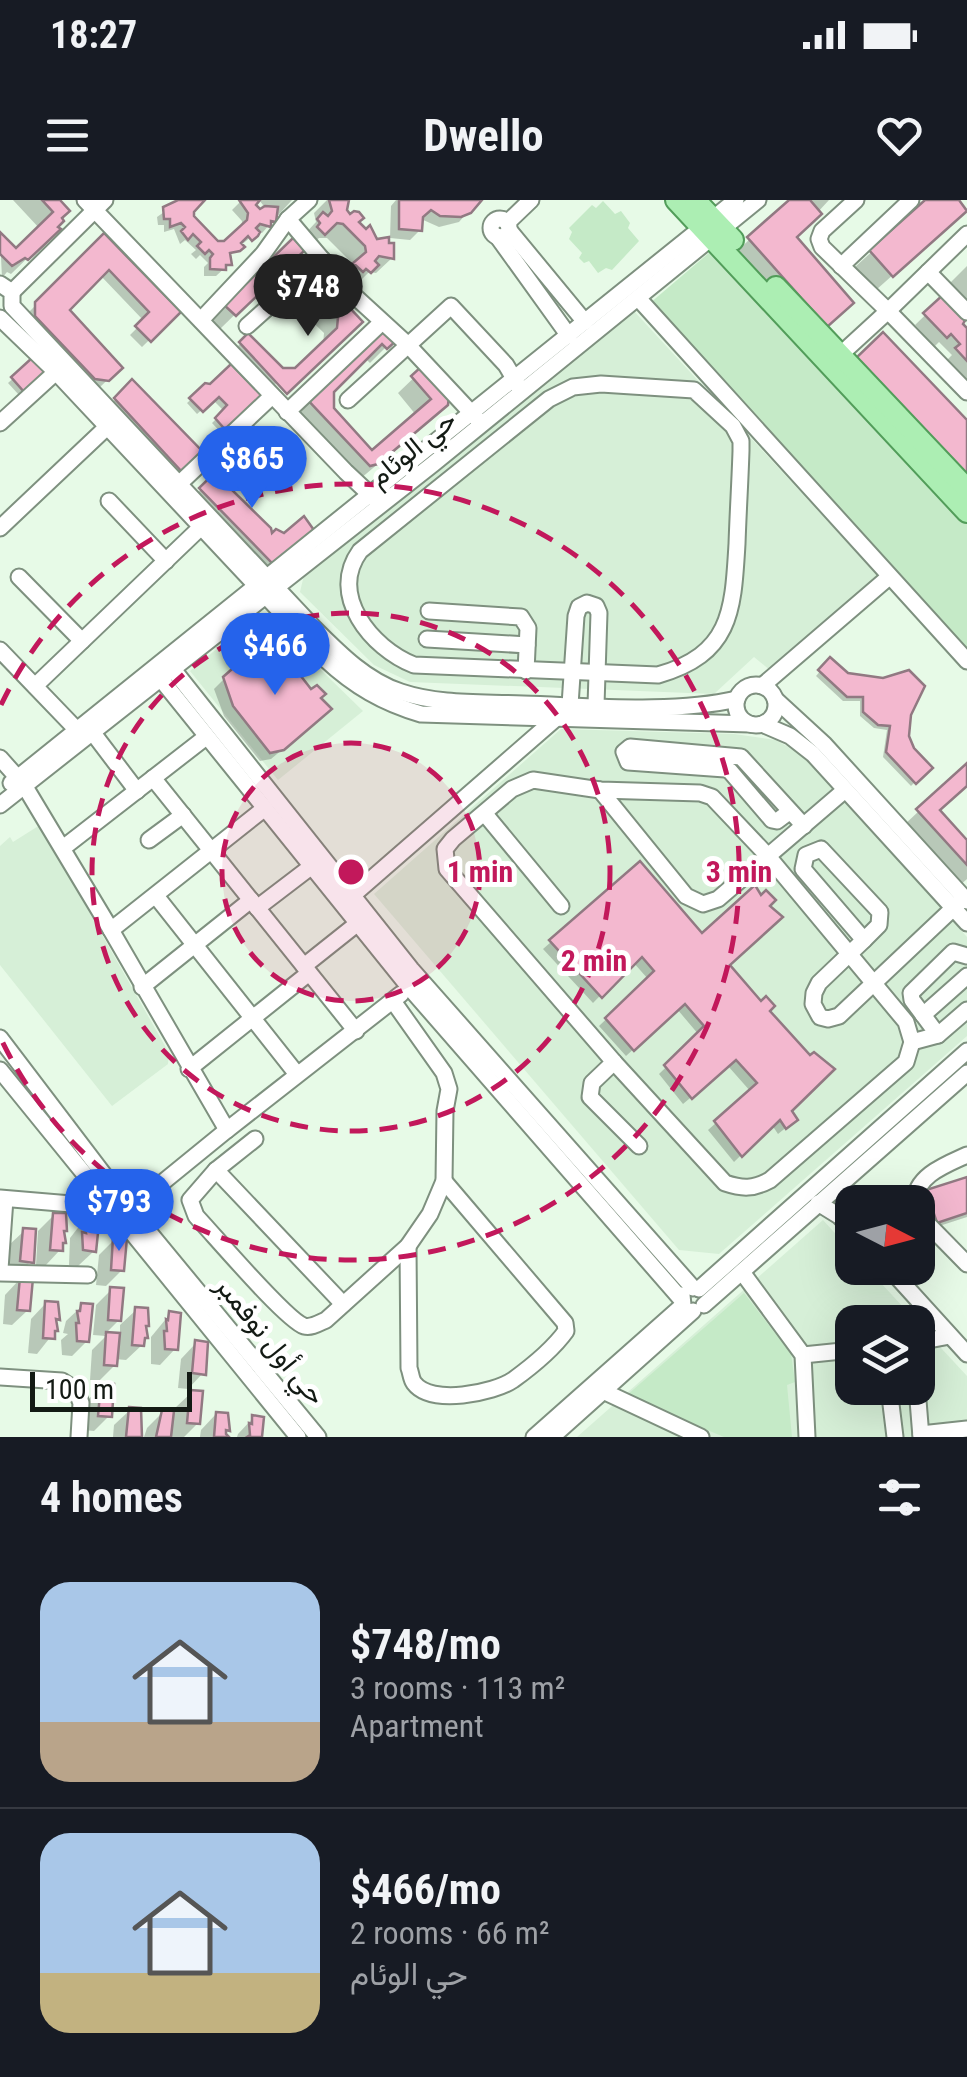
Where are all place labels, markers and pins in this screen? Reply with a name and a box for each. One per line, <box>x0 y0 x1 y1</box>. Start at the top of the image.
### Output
pin: $748 <box>249 254 367 339</box>
pin: $865 <box>193 426 311 511</box>
pin: $466 <box>216 613 334 698</box>
centre of rings <box>333 854 369 890</box>
pin: $793 <box>60 1169 178 1254</box>

